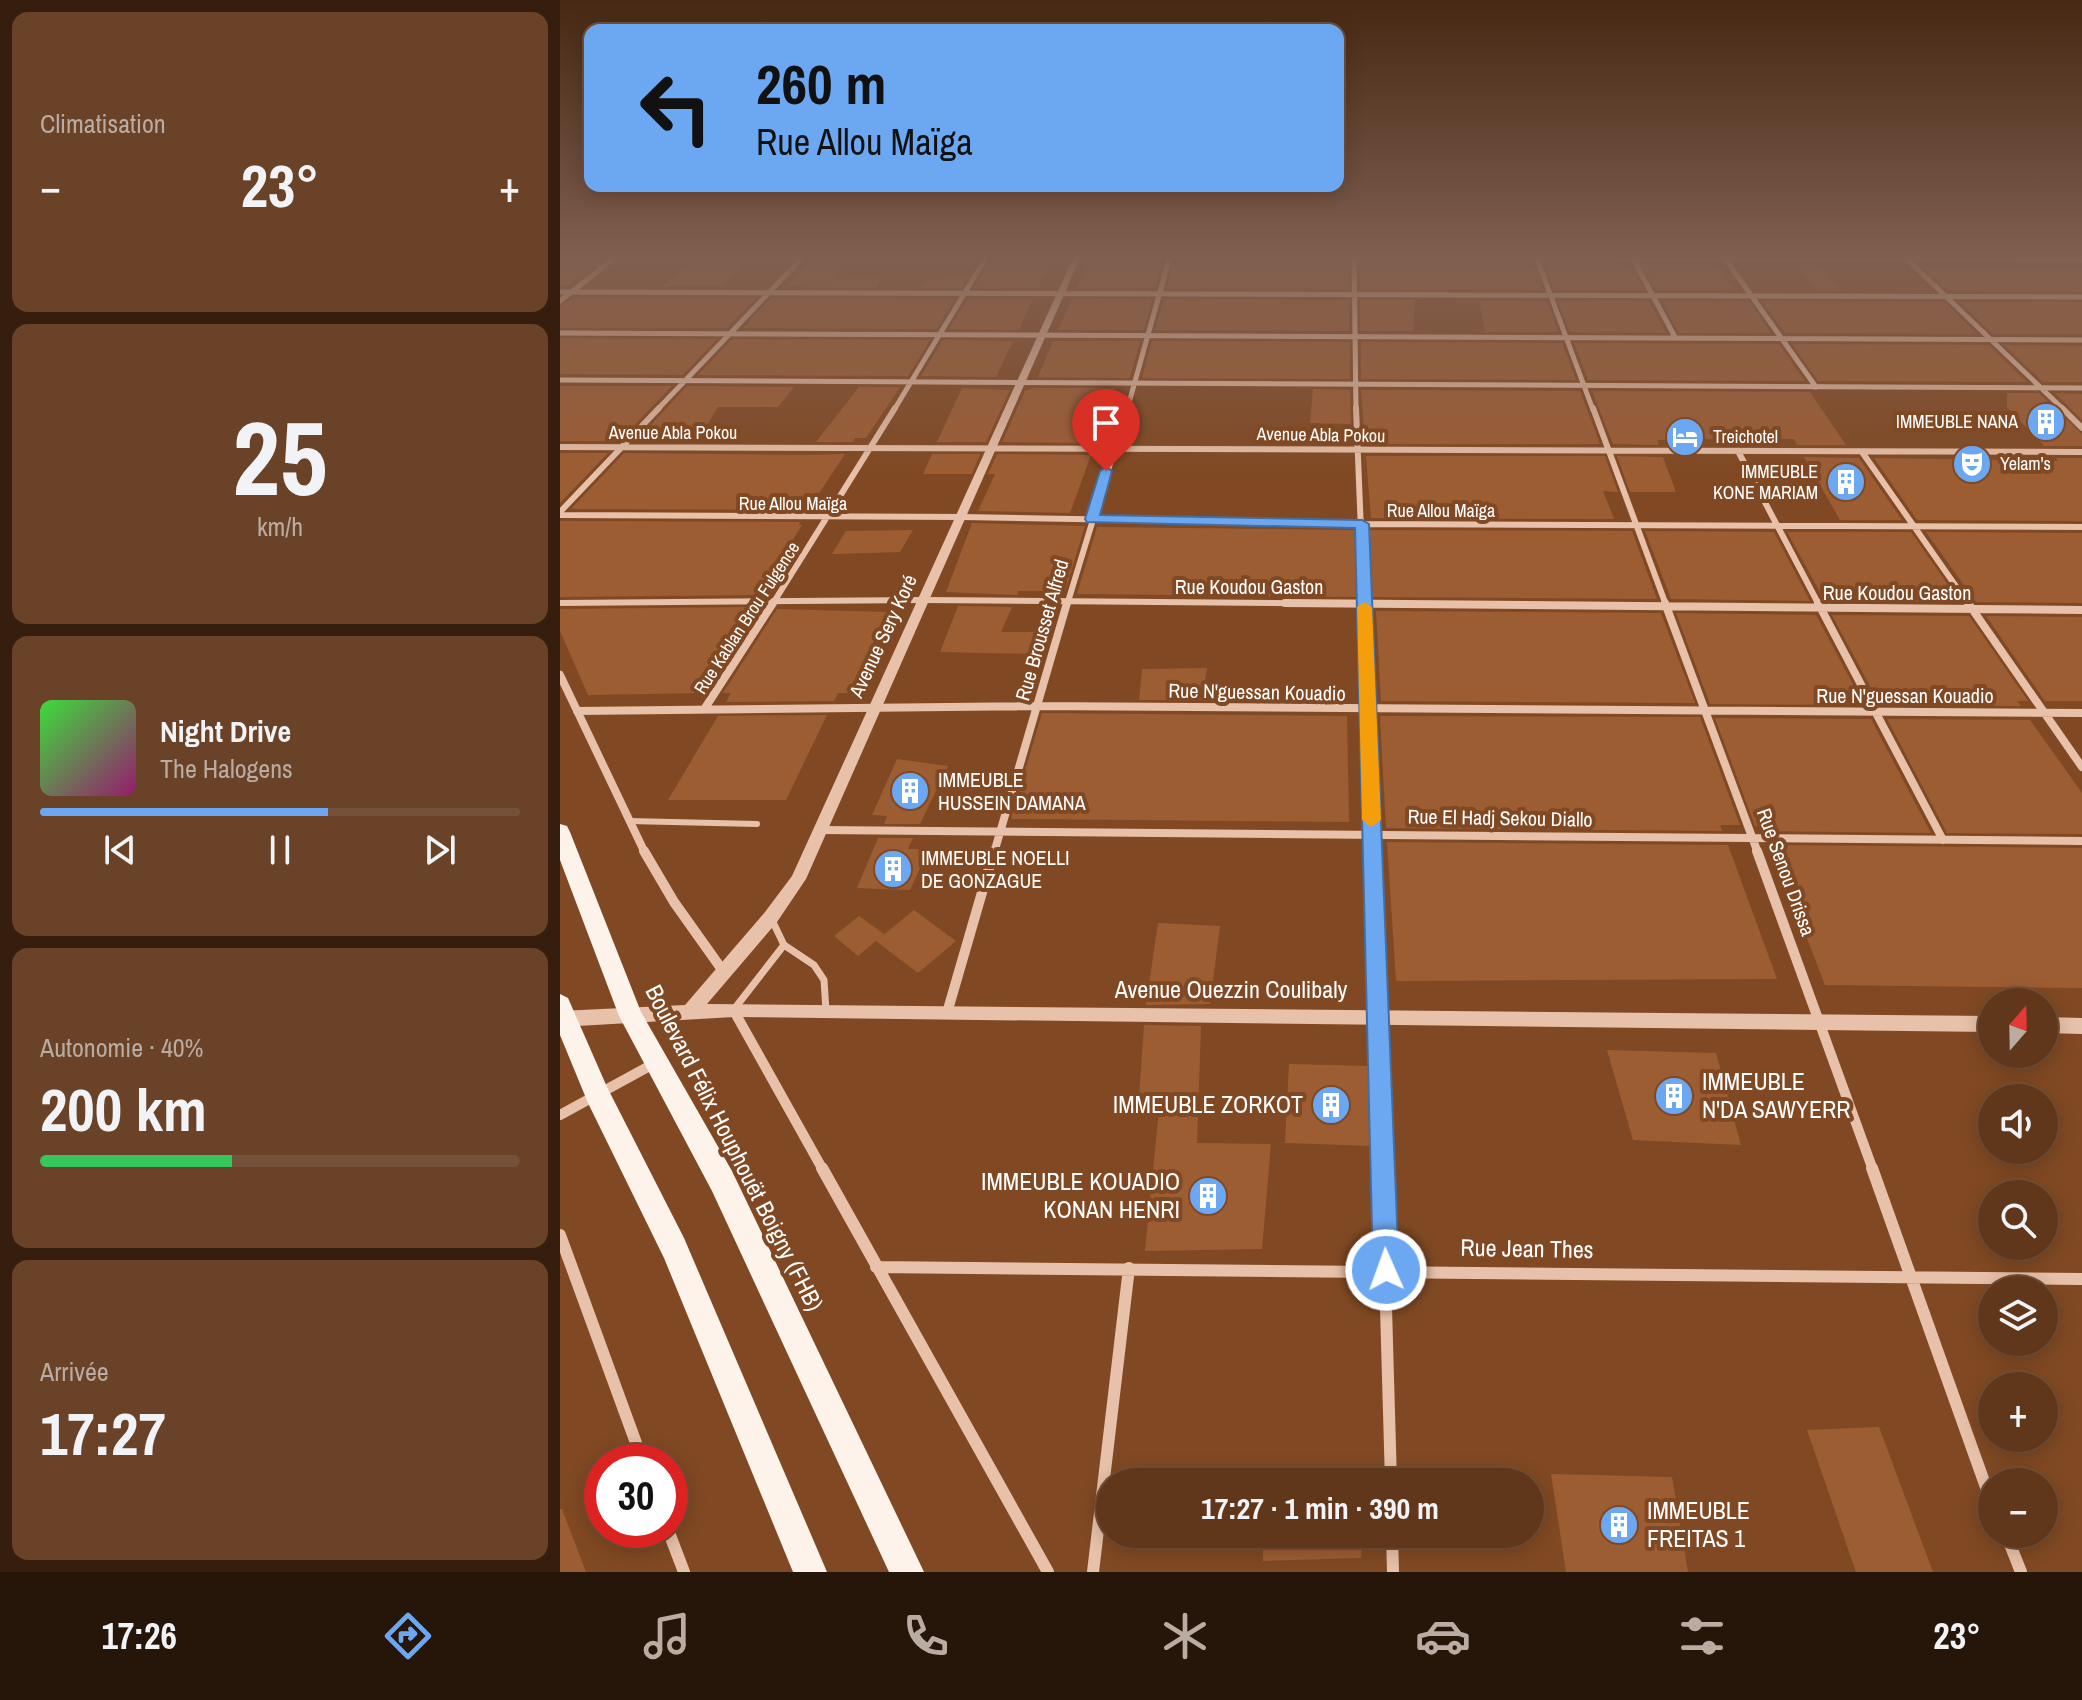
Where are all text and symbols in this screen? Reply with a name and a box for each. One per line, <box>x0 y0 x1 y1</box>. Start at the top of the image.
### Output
text: 260 m <box>756 46 886 121</box>
icon: left <box>624 56 728 160</box>
text: Climatisation <box>40 106 166 141</box>
text: Rue Allou Maïga <box>756 118 973 166</box>
text: 23° <box>241 145 319 226</box>
text: − <box>40 156 61 216</box>
text: + <box>499 156 520 216</box>
text: 25 <box>233 387 327 527</box>
pin <box>1072 389 1140 471</box>
icon: arrive <box>1084 401 1128 445</box>
building icon: IMMEUBLE NANA <box>2025 401 2067 443</box>
place label: IMMEUBLE NANA <box>1896 409 2018 434</box>
hotel icon: Treichotel <box>1664 416 1706 458</box>
street label: Avenue Abla Pokou <box>608 420 737 445</box>
street label: Avenue Abla Pokou <box>1256 421 1386 448</box>
place label: Treichotel <box>1713 424 1778 449</box>
theatre icon: Yelam's <box>1951 443 1993 485</box>
place label: Yelam's <box>2000 451 2051 476</box>
place label: IMMEUBLE KONE MARIAM <box>1713 459 1818 505</box>
building icon: IMMEUBLE KONE MARIAM <box>1825 461 1867 503</box>
street label: Rue Allou Maïga <box>739 491 847 516</box>
street label: Rue Allou Maïga <box>1387 498 1495 523</box>
text: km/h <box>257 509 303 544</box>
street label: Rue Kablan Brou Fulgence <box>688 537 805 699</box>
street label: Rue Brousset Alfred <box>1008 556 1075 704</box>
street label: Avenue Sery Koré <box>842 570 923 703</box>
street label: Rue Koudou Gaston <box>1175 573 1323 600</box>
street label: Rue Koudou Gaston <box>1823 579 1971 606</box>
street label: Rue N'guessan Kouadio <box>1168 676 1346 707</box>
street label: Rue N'guessan Kouadio <box>1816 682 1994 709</box>
text: Night Drive <box>160 711 291 751</box>
text: The Halogens <box>160 751 293 786</box>
place label: IMMEUBLE HUSSEIN DAMANA <box>938 766 1086 816</box>
building icon: IMMEUBLE HUSSEIN DAMANA <box>889 770 931 812</box>
street label: Rue El Hadj Sekou Diallo <box>1407 802 1593 833</box>
street label: Rue Senou Drissa <box>1751 804 1822 939</box>
icon: previous <box>98 828 142 872</box>
icon: pause <box>258 828 302 872</box>
icon: next <box>418 828 462 872</box>
place label: IMMEUBLE NOELLI DE GONZAGUE <box>921 844 1070 894</box>
building icon: IMMEUBLE NOELLI DE GONZAGUE <box>872 848 914 890</box>
street label: Avenue Ouezzin Coulibaly <box>1114 973 1347 1005</box>
street label: Boulevard Félix Houphouët Boigny (FHB) <box>638 979 831 1316</box>
north arrow <box>1978 988 2058 1068</box>
map controls <box>1978 988 2058 1548</box>
text: Autonomie · 40% <box>40 1030 204 1065</box>
place label: IMMEUBLE N'DA SAWYERR <box>1702 1065 1851 1125</box>
text: 200 km <box>40 1069 207 1150</box>
building icon: IMMEUBLE N'DA SAWYERR <box>1653 1075 1695 1117</box>
building icon: IMMEUBLE ZORKOT <box>1310 1084 1352 1126</box>
button: sound <box>1978 1084 2058 1164</box>
place label: IMMEUBLE ZORKOT <box>1113 1088 1303 1120</box>
place label: IMMEUBLE KOUADIO KONAN HENRI <box>981 1165 1180 1225</box>
building icon: IMMEUBLE KOUADIO KONAN HENRI <box>1187 1175 1229 1217</box>
button: search <box>1978 1180 2058 1260</box>
position arrow <box>1344 1228 1428 1312</box>
street label: Rue Jean Thes <box>1460 1231 1594 1265</box>
button: layers <box>1978 1276 2058 1356</box>
text: Arrivée <box>40 1354 109 1389</box>
button: + <box>1978 1372 2058 1452</box>
text: 17:27 <box>40 1393 166 1474</box>
speed limit sign: 30 <box>584 1444 688 1548</box>
button: − <box>1978 1468 2058 1548</box>
text: 17:27 · 1 min · 390 m <box>1201 1488 1439 1528</box>
place label: IMMEUBLE FREITAS 1 <box>1647 1494 1750 1554</box>
building icon: IMMEUBLE FREITAS 1 <box>1598 1504 1640 1546</box>
icon: directions <box>380 1608 436 1664</box>
icon: music <box>639 1608 695 1664</box>
icon: phone <box>898 1608 954 1664</box>
icon: climate <box>1157 1608 1213 1664</box>
icon: car <box>1415 1608 1471 1664</box>
icon: filters <box>1674 1608 1730 1664</box>
text: 17:26 <box>101 1612 177 1660</box>
text: 23° <box>1933 1612 1981 1660</box>

